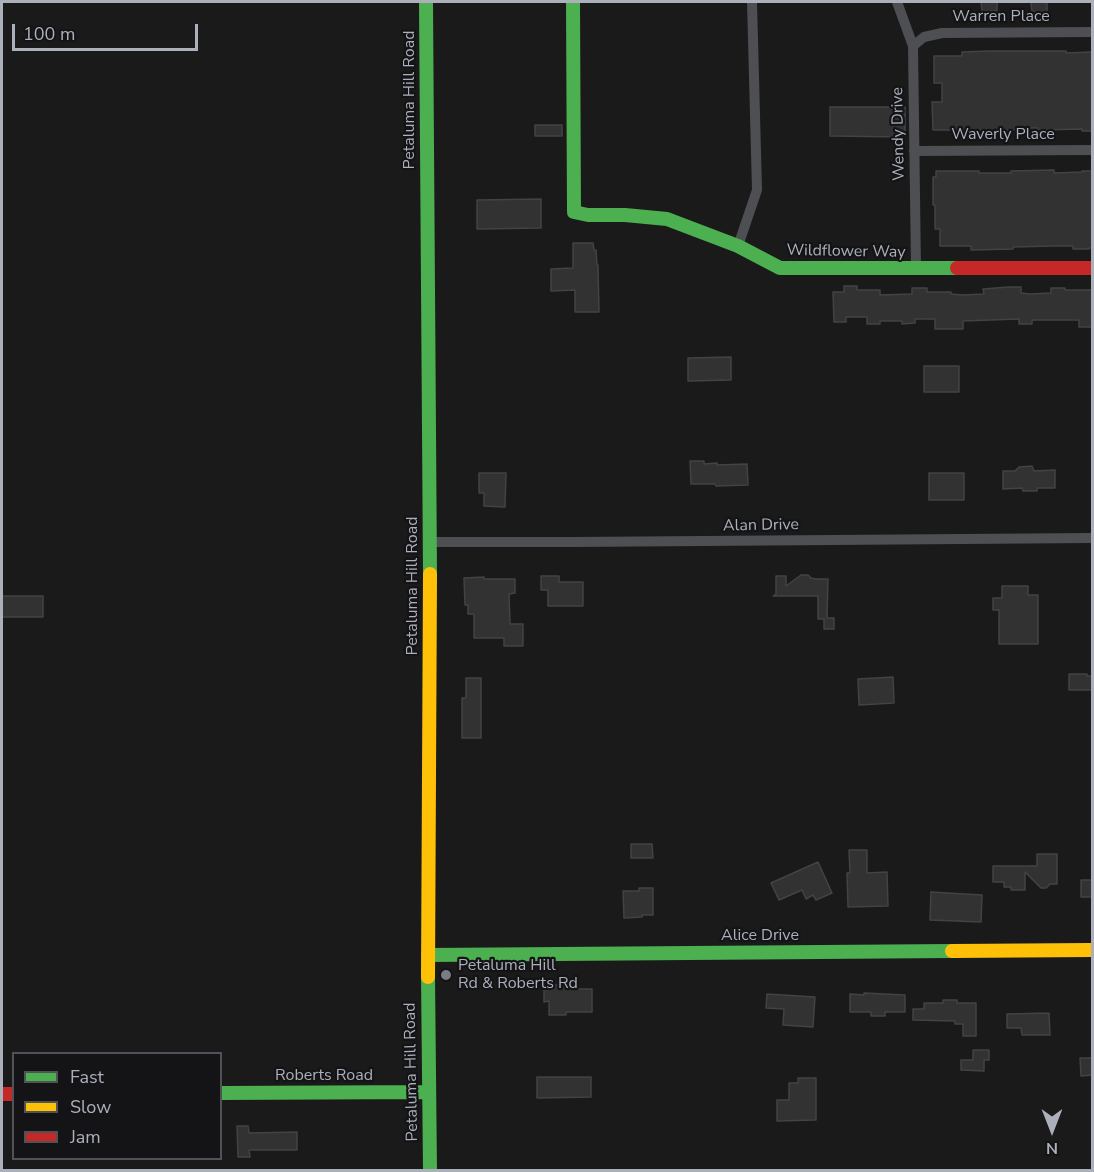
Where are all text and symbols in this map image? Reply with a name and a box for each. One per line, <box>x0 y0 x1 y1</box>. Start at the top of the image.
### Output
street label: Warren Place <box>952 7 1050 27</box>
scale bar <box>15 12 201 50</box>
text: 100 m <box>23 22 75 46</box>
street label: Petaluma Hill Road <box>400 30 420 170</box>
street label: Wendy Drive <box>889 87 909 181</box>
street label: Waverly Place <box>951 125 1055 145</box>
street label: Wildflower Way <box>786 241 906 263</box>
street label: Petaluma Hill Road <box>403 516 423 656</box>
street label: Alan Drive <box>723 516 799 536</box>
street label: Alice Drive <box>721 926 799 946</box>
place label: Petaluma Hill Rd & Roberts Rd <box>458 956 578 994</box>
marker: Petaluma Hill Rd & Roberts Rd <box>439 968 453 982</box>
street label: Petaluma Hill Road <box>401 1002 423 1142</box>
legend <box>12 1052 222 1160</box>
text: Fast <box>70 1065 104 1089</box>
street label: Roberts Road <box>275 1066 373 1086</box>
text: Slow <box>70 1095 111 1119</box>
north arrow <box>1022 1100 1082 1160</box>
text: Jam <box>70 1125 101 1149</box>
text: N <box>1046 1137 1058 1159</box>

